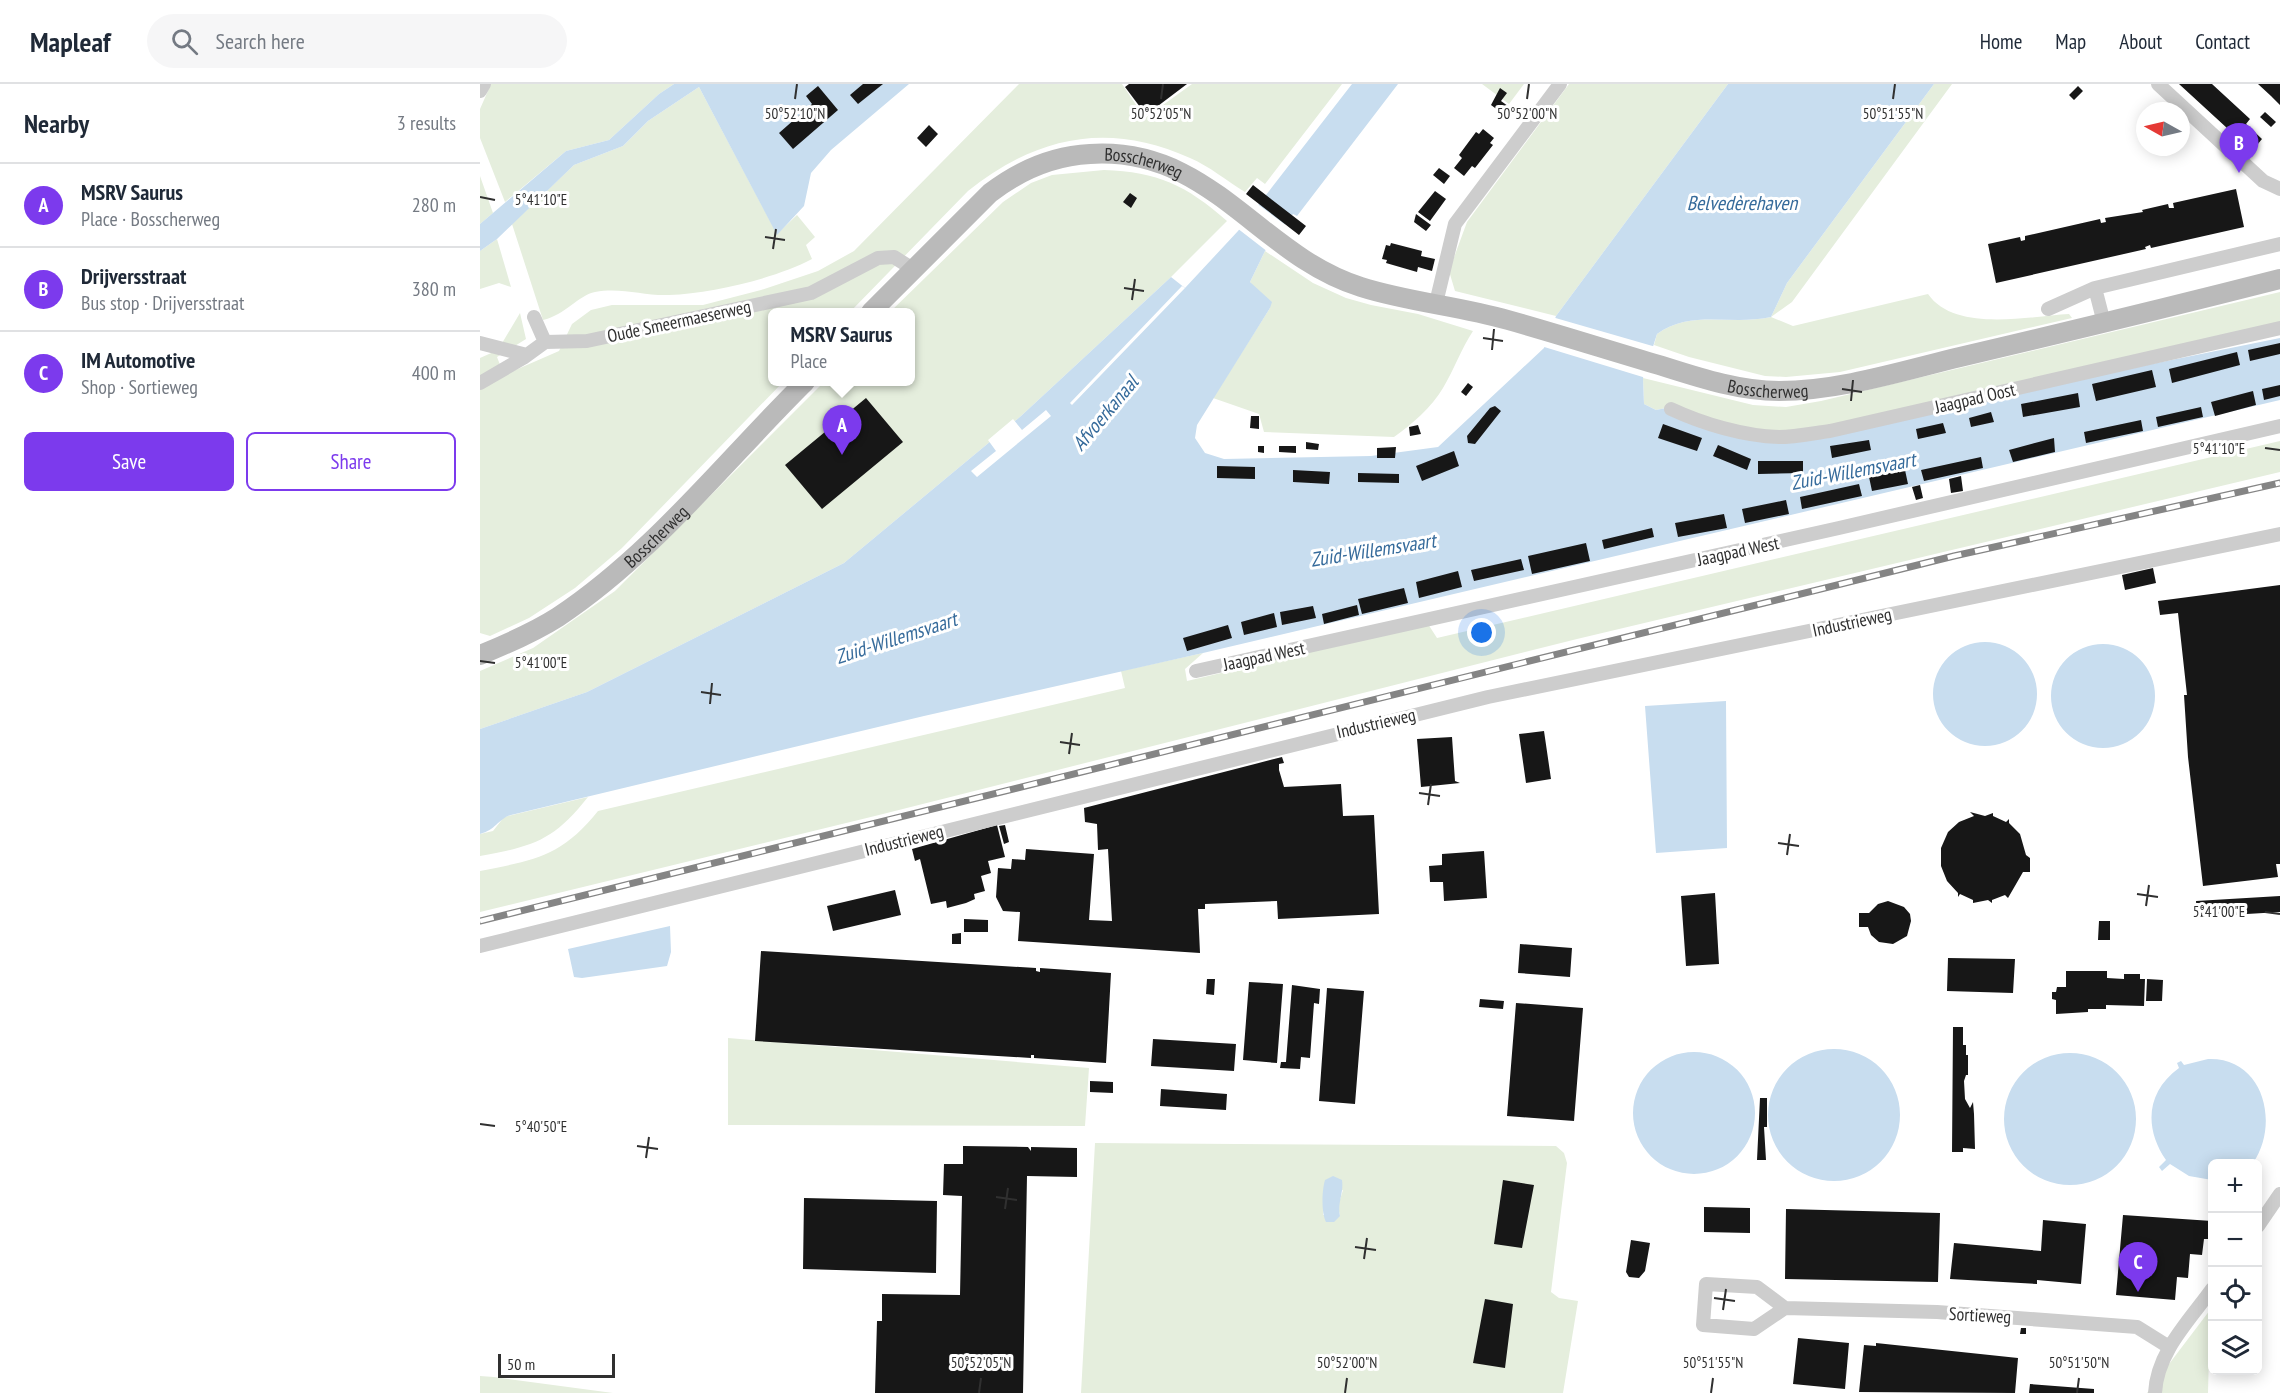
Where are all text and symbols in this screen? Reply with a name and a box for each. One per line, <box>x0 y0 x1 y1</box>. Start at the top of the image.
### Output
search box <box>147 14 567 68</box>
text: Mapleaf <box>30 23 111 60</box>
icon: search <box>168 25 201 58</box>
text: Search here <box>216 27 305 55</box>
text: Home <box>1980 28 2022 55</box>
text: Map <box>2055 28 2086 55</box>
text: About <box>2119 28 2162 55</box>
text: Contact <box>2195 28 2250 55</box>
north arrow <box>2136 102 2190 156</box>
text: 50°52'10"N <box>765 104 825 123</box>
text: 50°52'05"N <box>1131 104 1191 123</box>
text: 50°52'00"N <box>1497 104 1557 123</box>
text: 50°51'55"N <box>1863 104 1923 123</box>
text: Nearby <box>24 107 89 140</box>
text: 3 results <box>397 110 456 136</box>
pin: B <box>2220 124 2258 173</box>
street label: Bosscherweg <box>1104 142 1187 183</box>
text: MSRV Saurus <box>81 178 183 206</box>
text: 5°41'10"E <box>515 190 567 209</box>
water label: Belvedèrehaven <box>1687 190 1799 216</box>
text: A <box>38 192 49 218</box>
text: 280 m <box>412 192 456 218</box>
text: Place · Bosscherweg <box>81 206 220 232</box>
text: Drijversstraat <box>81 262 186 290</box>
text: B <box>39 276 48 302</box>
text: 380 m <box>412 276 456 302</box>
text: Bus stop · Drijversstraat <box>81 290 244 316</box>
street label: Oude Smeermaeserweg <box>605 295 753 347</box>
popup <box>768 308 915 386</box>
text: MSRV Saurus <box>791 320 893 348</box>
text: IM Automotive <box>81 346 195 374</box>
text: Place <box>791 348 827 374</box>
text: C <box>39 360 48 386</box>
text: 400 m <box>412 360 456 386</box>
water label: Afvoerkanaal <box>1066 368 1145 456</box>
text: Shop · Sortieweg <box>81 374 198 400</box>
street label: Bosscherweg <box>1726 374 1809 403</box>
street label: Jaagpad Oost <box>1932 378 2018 419</box>
pin: A <box>822 406 862 455</box>
button: Save <box>24 432 234 491</box>
button: Share <box>246 432 456 491</box>
text: 5°41'10"E <box>2193 439 2245 458</box>
water label: Zuid-Willemsvaart <box>1789 446 1920 496</box>
street label: Bosscherweg <box>619 500 693 572</box>
water label: Zuid-Willemsvaart <box>1309 527 1440 573</box>
street label: Jaagpad West <box>1694 531 1781 571</box>
street label: Industrieweg <box>1810 602 1894 642</box>
water label: Zuid-Willemsvaart <box>832 605 962 670</box>
your location <box>1467 618 1496 647</box>
street label: Jaagpad West <box>1220 636 1307 676</box>
text: 5°41'00"E <box>515 653 567 672</box>
street label: Industrieweg <box>1334 703 1418 743</box>
street label: Industrieweg <box>862 819 946 861</box>
text: 5°41'00"E <box>2193 902 2245 921</box>
text: 5°40'50"E <box>515 1117 567 1136</box>
map controls <box>2208 1159 2262 1375</box>
button: + <box>2208 1159 2262 1213</box>
button: − <box>2208 1213 2262 1267</box>
pin: C <box>2118 1242 2158 1292</box>
button: locate <box>2208 1267 2262 1321</box>
street label: Sortieweg <box>1948 1302 2012 1328</box>
button: layers <box>2208 1321 2262 1375</box>
scale bar <box>498 1351 615 1378</box>
text: 50°52'05"N <box>951 1353 1011 1372</box>
text: 50°52'00"N <box>1317 1353 1377 1372</box>
text: 50°51'55"N <box>1683 1353 1743 1372</box>
text: 50°51'50"N <box>2049 1353 2109 1372</box>
text: 50 m <box>507 1354 535 1374</box>

